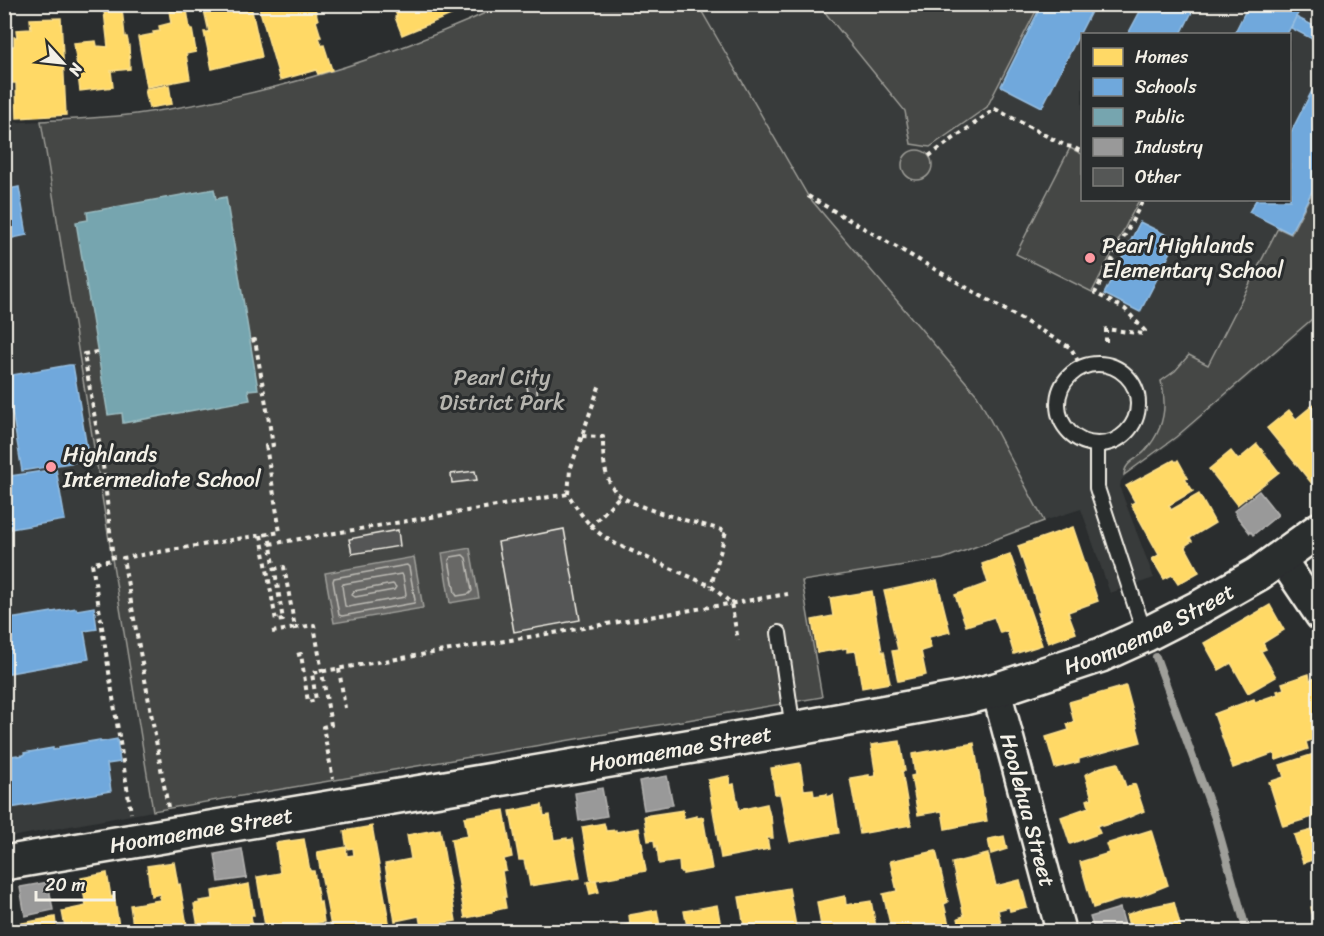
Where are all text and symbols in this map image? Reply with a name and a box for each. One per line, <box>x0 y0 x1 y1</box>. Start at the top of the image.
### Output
north arrow <box>33 33 93 93</box>
legend <box>1081 33 1291 201</box>
text: Homes <box>1135 41 1189 73</box>
text: N <box>60 57 92 82</box>
text: Schools <box>1135 71 1197 103</box>
text: Public <box>1135 101 1185 133</box>
text: Industry <box>1134 131 1204 163</box>
text: Other <box>1135 161 1182 193</box>
place label: Pearl Highlands Elementary School <box>1102 226 1284 290</box>
marker: Pearl Highlands Elementary School <box>1083 251 1097 265</box>
park label: Pearl City District Park <box>439 358 565 422</box>
place label: Highlands Intermediate School <box>62 435 262 499</box>
marker: Highlands Intermediate School <box>44 460 58 474</box>
street label: Hoomaemae Street <box>1058 572 1242 686</box>
street label: Hoomaemae Street <box>586 714 775 783</box>
street label: Hoolehua Street <box>988 728 1067 892</box>
street label: Hoomaemae Street <box>107 795 296 865</box>
scale bar <box>36 864 114 902</box>
text: 20 m <box>45 869 85 901</box>

